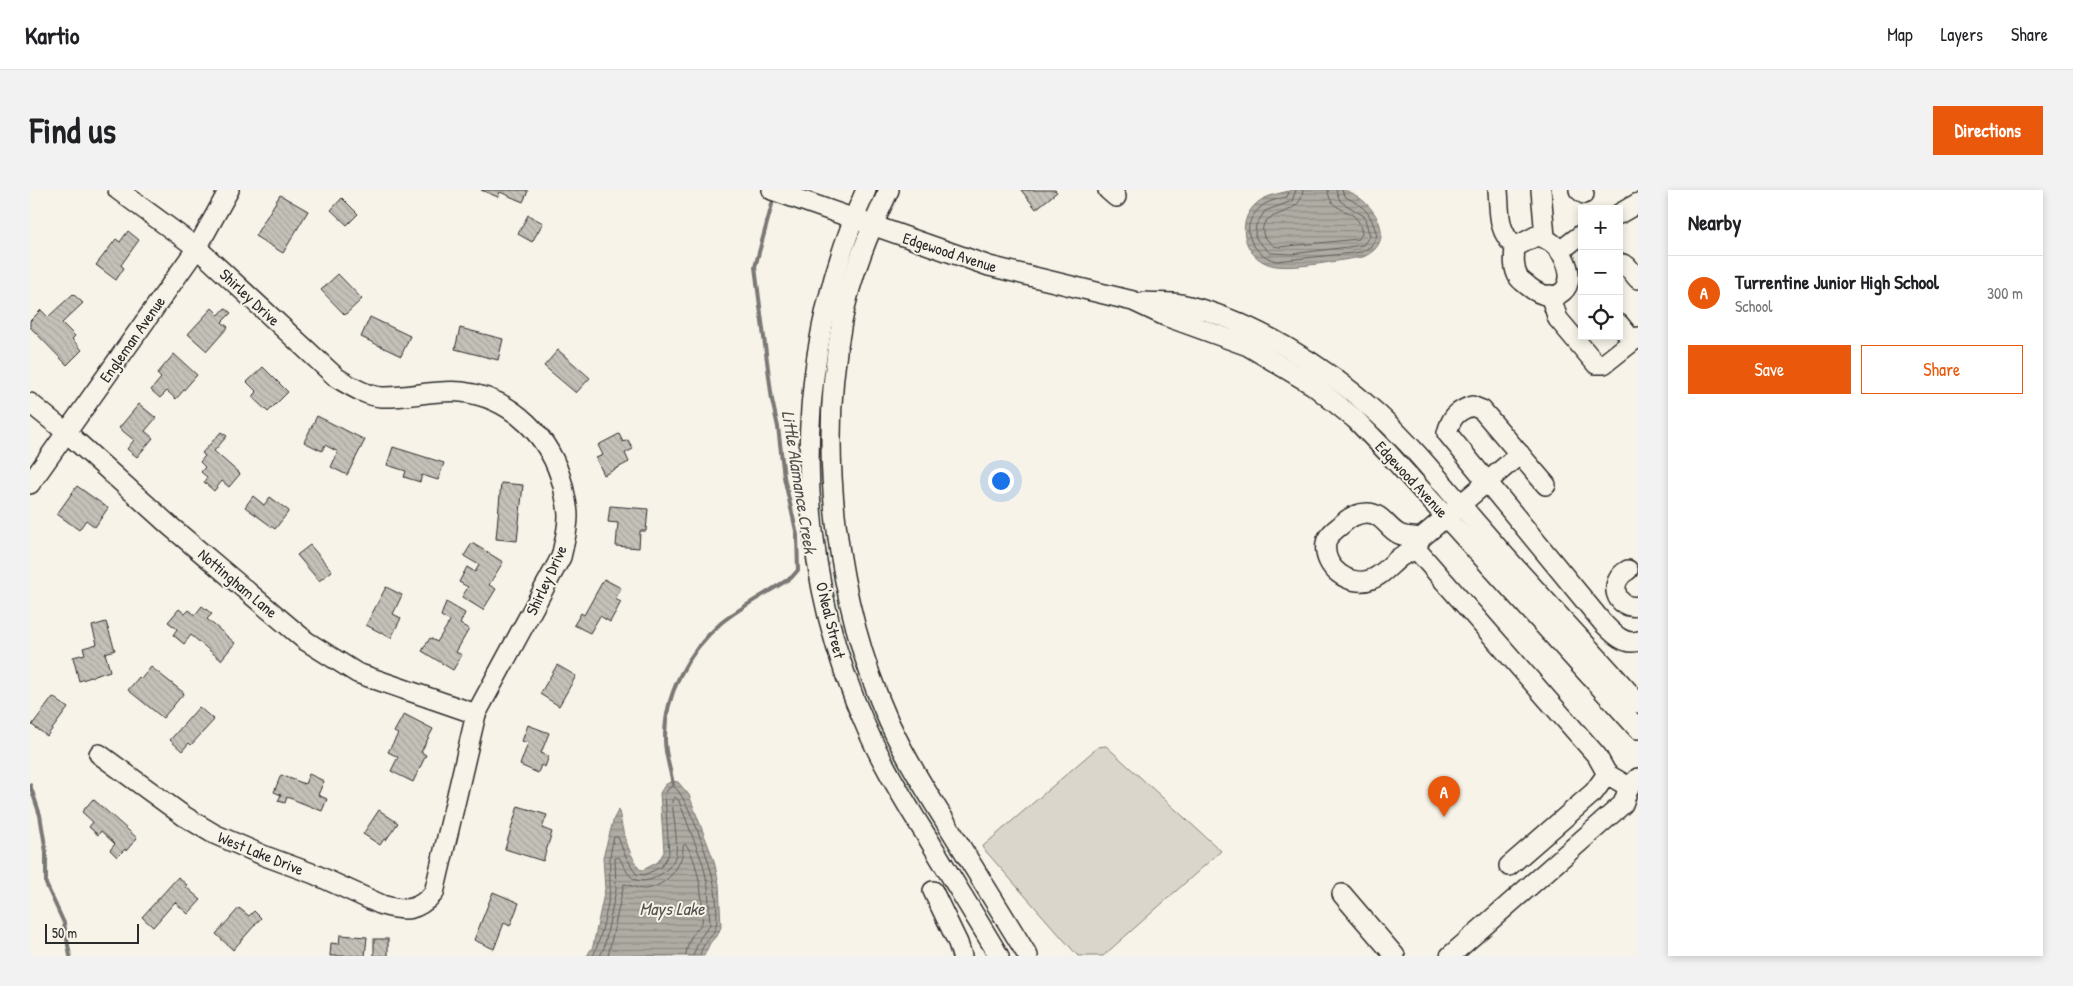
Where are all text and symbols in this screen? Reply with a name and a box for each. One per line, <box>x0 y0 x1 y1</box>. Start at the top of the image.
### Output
text: Kartio <box>25 19 80 51</box>
text: Map <box>1887 22 1913 47</box>
text: Layers <box>1941 22 1983 47</box>
text: Share <box>2011 22 2048 47</box>
button: Directions <box>1933 106 2043 155</box>
text: Find us <box>30 107 116 154</box>
map controls <box>1578 205 1623 340</box>
button: + <box>1578 205 1623 250</box>
text: Nearby <box>1688 208 1741 237</box>
street label: Edgewood Avenue <box>900 226 1000 278</box>
button: − <box>1578 250 1623 295</box>
street label: Shirley Drive <box>215 263 285 331</box>
text: Turrentine Junior High School <box>1735 269 1939 295</box>
text: A <box>1700 282 1708 304</box>
text: 300 m <box>1987 282 2023 304</box>
street label: Engleman Avenue <box>94 291 170 387</box>
button: locate <box>1578 295 1623 340</box>
text: School <box>1735 295 1772 317</box>
button: Save <box>1688 345 1851 394</box>
button: Share <box>1861 345 2023 394</box>
water label: Little Alamance Creek <box>776 409 823 557</box>
street label: Edgewood Avenue <box>1371 436 1454 523</box>
your location <box>988 468 1014 494</box>
street label: Shirley Drive <box>520 541 572 619</box>
street label: Nottingham Lane <box>194 543 283 623</box>
street label: O'Neal Street <box>811 580 851 661</box>
pin: A <box>1428 776 1460 817</box>
street label: West Lake Drive <box>215 826 308 880</box>
water label: Mays Lake <box>640 896 705 921</box>
scale bar <box>45 921 139 944</box>
text: 50 m <box>52 923 77 942</box>

